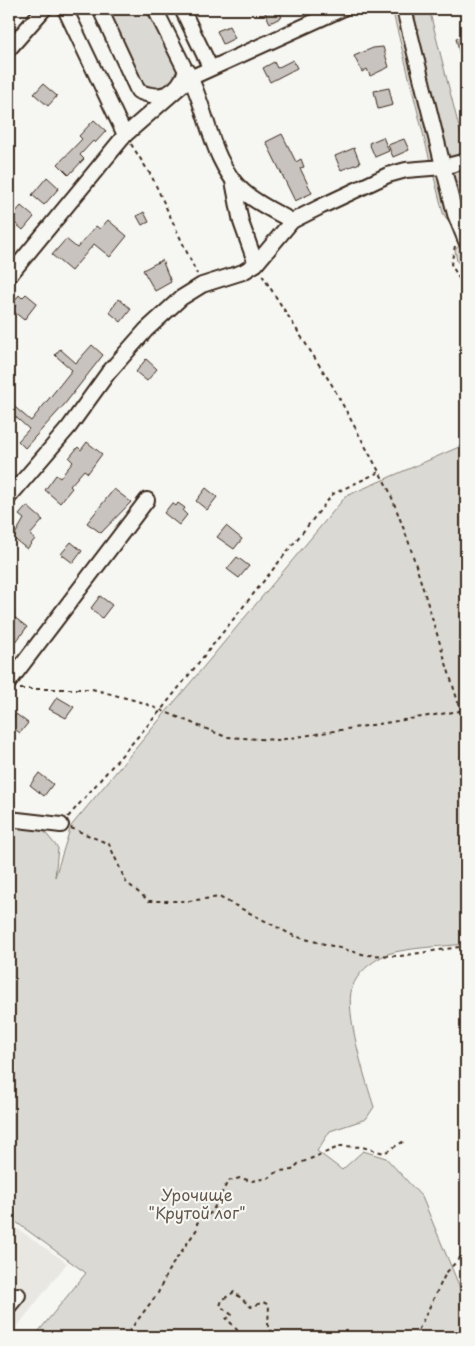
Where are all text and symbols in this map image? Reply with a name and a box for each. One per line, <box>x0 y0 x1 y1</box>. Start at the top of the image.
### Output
park label: Урочище "Крутой лог" <box>148 1182 246 1224</box>

